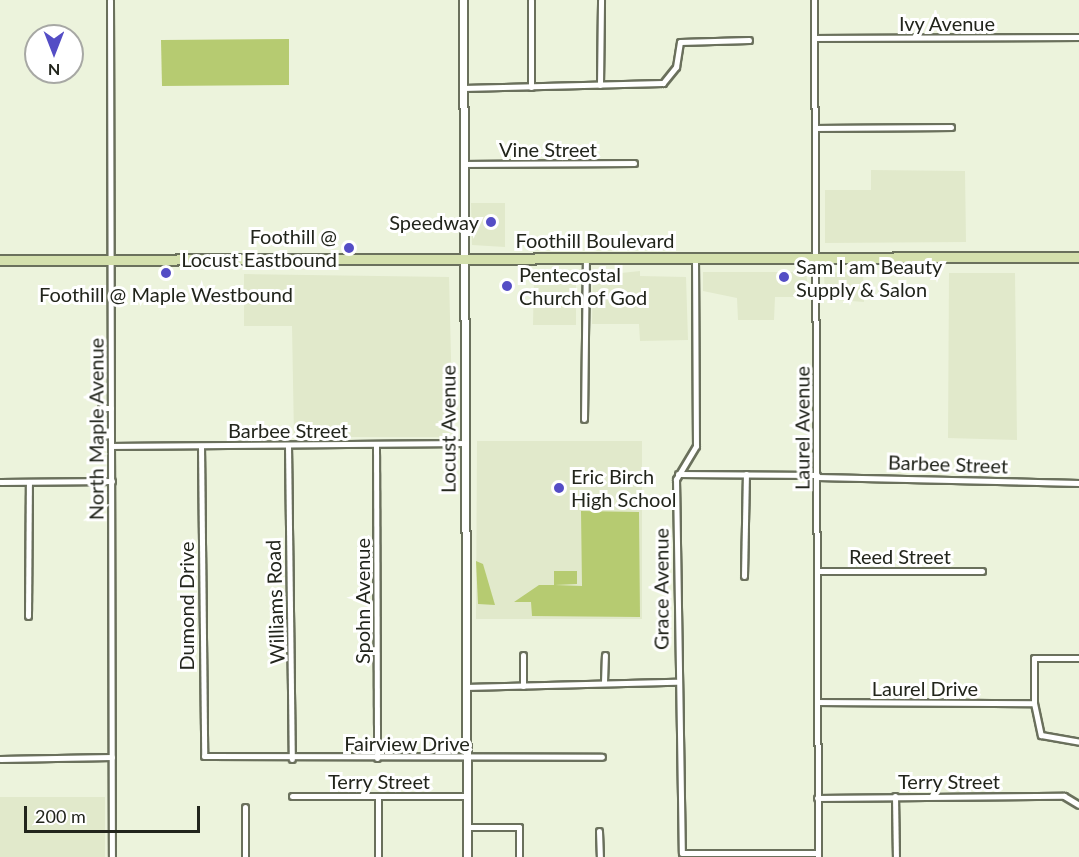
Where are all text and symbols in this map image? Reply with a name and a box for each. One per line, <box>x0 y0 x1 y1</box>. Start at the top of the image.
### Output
street label: Ivy Avenue <box>898 11 996 35</box>
north arrow <box>24 24 84 84</box>
text: N <box>48 61 60 80</box>
street label: Vine Street <box>499 137 597 161</box>
place label: Speedway <box>389 210 479 234</box>
marker: Speedway <box>484 215 498 229</box>
place label: Foothill @ Locust Eastbound <box>181 225 337 272</box>
street label: Foothill Boulevard <box>515 228 675 252</box>
marker: Foothill @ Locust Eastbound <box>342 241 356 255</box>
place label: Sam I am Beauty Supply & Salon <box>796 254 942 301</box>
place label: Pentecostal Church of God <box>519 262 648 309</box>
marker: Foothill @ Maple Westbound <box>159 266 173 280</box>
marker: Sam I am Beauty Supply & Salon <box>777 270 791 284</box>
marker: Pentecostal Church of God <box>500 279 514 293</box>
place label: Foothill @ Maple Westbound <box>39 282 293 306</box>
street label: North Maple Avenue <box>84 337 108 521</box>
street label: Locust Avenue <box>436 365 460 493</box>
street label: Laurel Avenue <box>790 366 814 490</box>
street label: Barbee Street <box>228 418 348 442</box>
street label: Barbee Street <box>888 450 1008 478</box>
place label: Eric Birch High School <box>571 464 676 511</box>
marker: Eric Birch High School <box>552 481 566 495</box>
street label: Grace Avenue <box>649 528 673 650</box>
street label: Spohn Avenue <box>350 538 374 664</box>
street label: Williams Road <box>261 540 289 664</box>
street label: Dumond Drive <box>174 541 198 671</box>
street label: Reed Street <box>849 544 951 568</box>
street label: Laurel Drive <box>872 676 978 700</box>
street label: Fairview Drive <box>344 731 470 755</box>
street label: Terry Street <box>328 769 430 793</box>
street label: Terry Street <box>898 769 1000 793</box>
scale bar <box>27 794 202 832</box>
text: 200 m <box>35 805 86 827</box>

